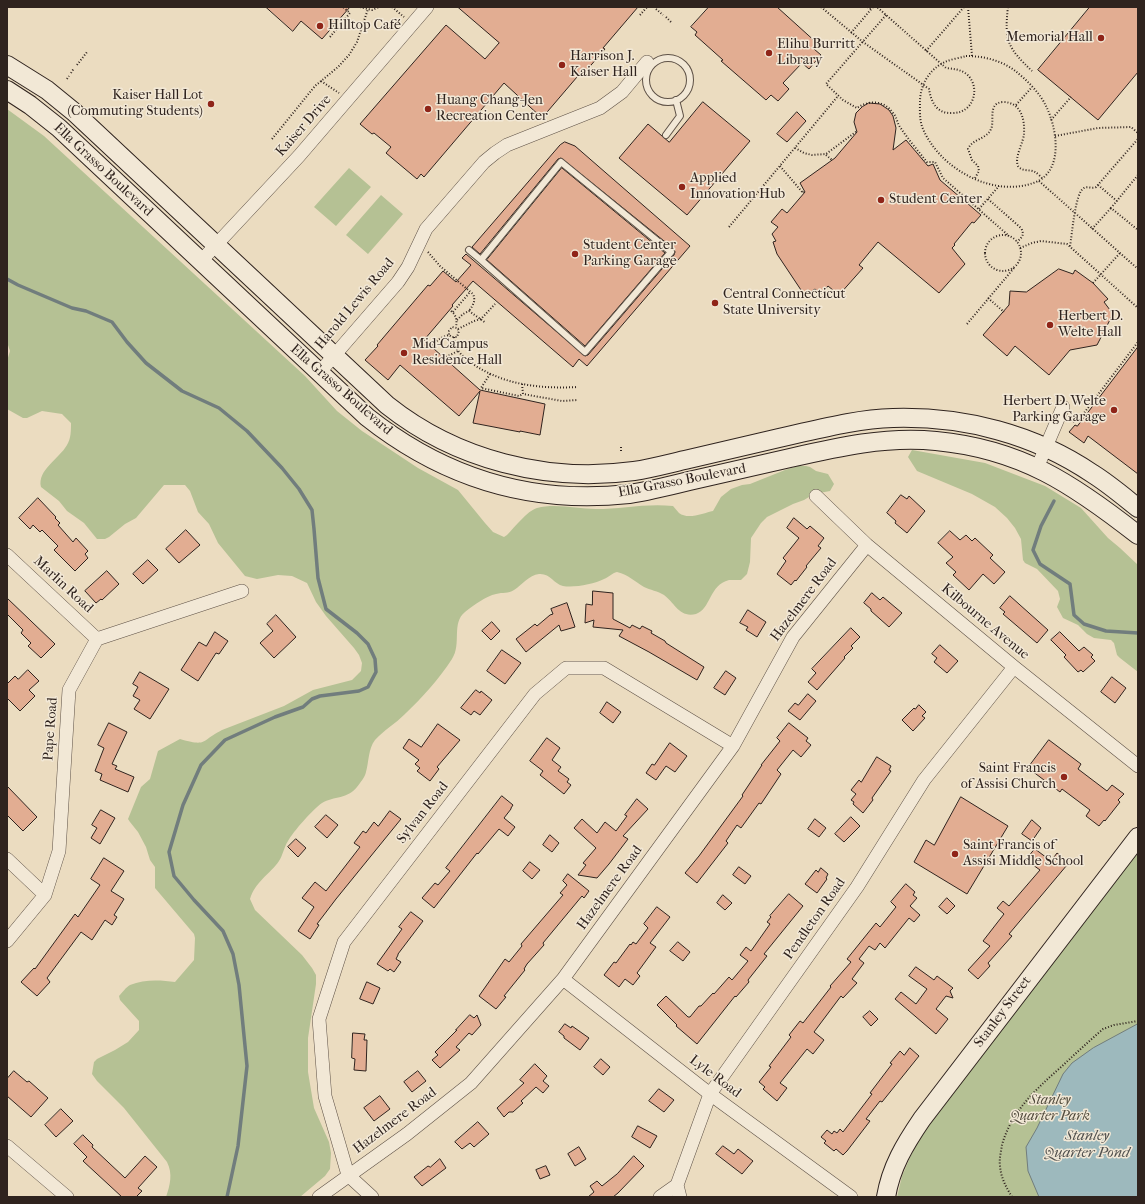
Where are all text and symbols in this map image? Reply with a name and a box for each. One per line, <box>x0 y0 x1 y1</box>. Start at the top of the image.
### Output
place label: Hilltop Café <box>328 18 401 34</box>
marker: Hilltop Café <box>315 21 325 31</box>
place label: Memorial Hall <box>1006 30 1093 46</box>
marker: Memorial Hall <box>1096 33 1106 43</box>
place label: Elihu Burritt Library <box>777 37 855 70</box>
marker: Elihu Burritt Library <box>764 48 774 58</box>
place label: Harrison J. Kaiser Hall <box>570 49 637 82</box>
marker: Harrison J. Kaiser Hall <box>557 60 567 70</box>
place label: Kaiser Hall Lot (Commuting Students) <box>67 88 203 120</box>
street label: Kaiser Drive <box>273 92 335 160</box>
place label: Huang Chang-Jen Recreation Center <box>436 93 548 126</box>
marker: Kaiser Hall Lot (Commuting Students) <box>206 99 216 109</box>
marker: Huang Chang-Jen Recreation Center <box>423 104 433 114</box>
street label: Ella Grasso Boulevard <box>50 120 156 220</box>
place label: Applied Innovation Hub <box>690 171 785 204</box>
marker: Applied Innovation Hub <box>677 182 687 192</box>
place label: Student Center <box>889 192 982 208</box>
marker: Student Center <box>876 195 886 205</box>
place label: Student Center Parking Garage <box>583 238 677 270</box>
marker: Student Center Parking Garage <box>570 249 580 259</box>
street label: Harold Lewis Road <box>312 255 398 353</box>
place label: Central Connecticut State University <box>723 287 845 320</box>
marker: Central Connecticut State University <box>710 298 720 308</box>
place label: Herbert D. Welte Hall <box>1058 309 1123 342</box>
marker: Herbert D. Welte Hall <box>1045 320 1055 330</box>
place label: Mid-Campus Residence Hall <box>412 337 502 370</box>
street label: Ella Grasso Boulevard <box>286 341 396 439</box>
marker: Mid-Campus Residence Hall <box>399 348 409 358</box>
place label: Herbert D. Welte Parking Garage <box>1003 394 1106 426</box>
marker: Herbert D. Welte Parking Garage <box>1109 405 1119 415</box>
street label: Ella Grasso Boulevard <box>617 460 747 502</box>
street label: Marlin Road <box>30 553 96 617</box>
street label: Hazelmere Road <box>767 555 841 645</box>
street label: Kilbourne Avenue <box>938 580 1032 664</box>
street label: Pape Road <box>40 697 62 761</box>
place label: Saint Francis of Assisi Church <box>961 761 1056 794</box>
marker: Saint Francis of Assisi Church <box>1059 772 1069 782</box>
street label: Sylvan Road <box>394 779 452 847</box>
place label: Saint Francis of Assisi Middle School <box>963 838 1084 870</box>
street label: Hazelmere Road <box>574 843 646 933</box>
marker: Saint Francis of Assisi Middle School <box>950 849 960 859</box>
street label: Pendleton Road <box>781 875 849 963</box>
street label: Stanley Street <box>971 973 1035 1051</box>
street label: Lyle Road <box>686 1052 744 1102</box>
street label: Hazelmere Road <box>350 1084 440 1158</box>
park label: Stanley Quarter Park <box>1010 1093 1090 1126</box>
water label: Stanley Quarter Pond <box>1044 1127 1130 1162</box>

